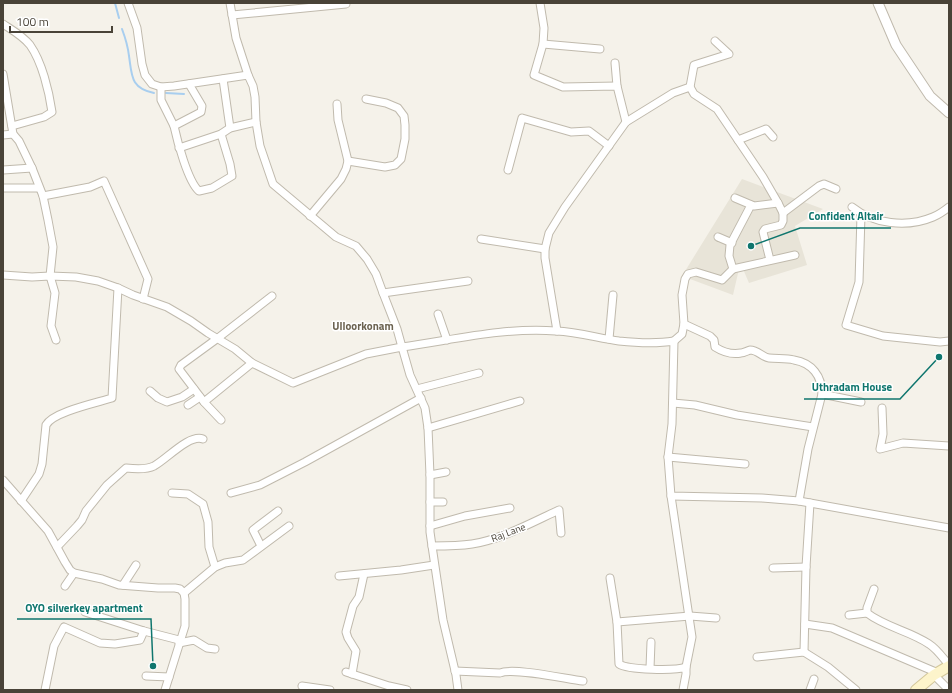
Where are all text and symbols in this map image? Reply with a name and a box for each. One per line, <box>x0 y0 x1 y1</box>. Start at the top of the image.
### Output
scale bar <box>10 8 112 34</box>
text: 100 m <box>16 12 49 31</box>
callout: Confident Altair <box>800 205 891 228</box>
text: Confident Altair <box>809 208 883 224</box>
district label: Ulloorkonam <box>332 318 394 334</box>
callout: Uthradam House <box>804 376 900 399</box>
text: Uthradam House <box>812 379 893 395</box>
street label: Raj Lane <box>489 519 528 546</box>
callout: OYO silverkey apartment <box>17 596 151 619</box>
text: OYO silverkey apartment <box>25 600 143 616</box>

